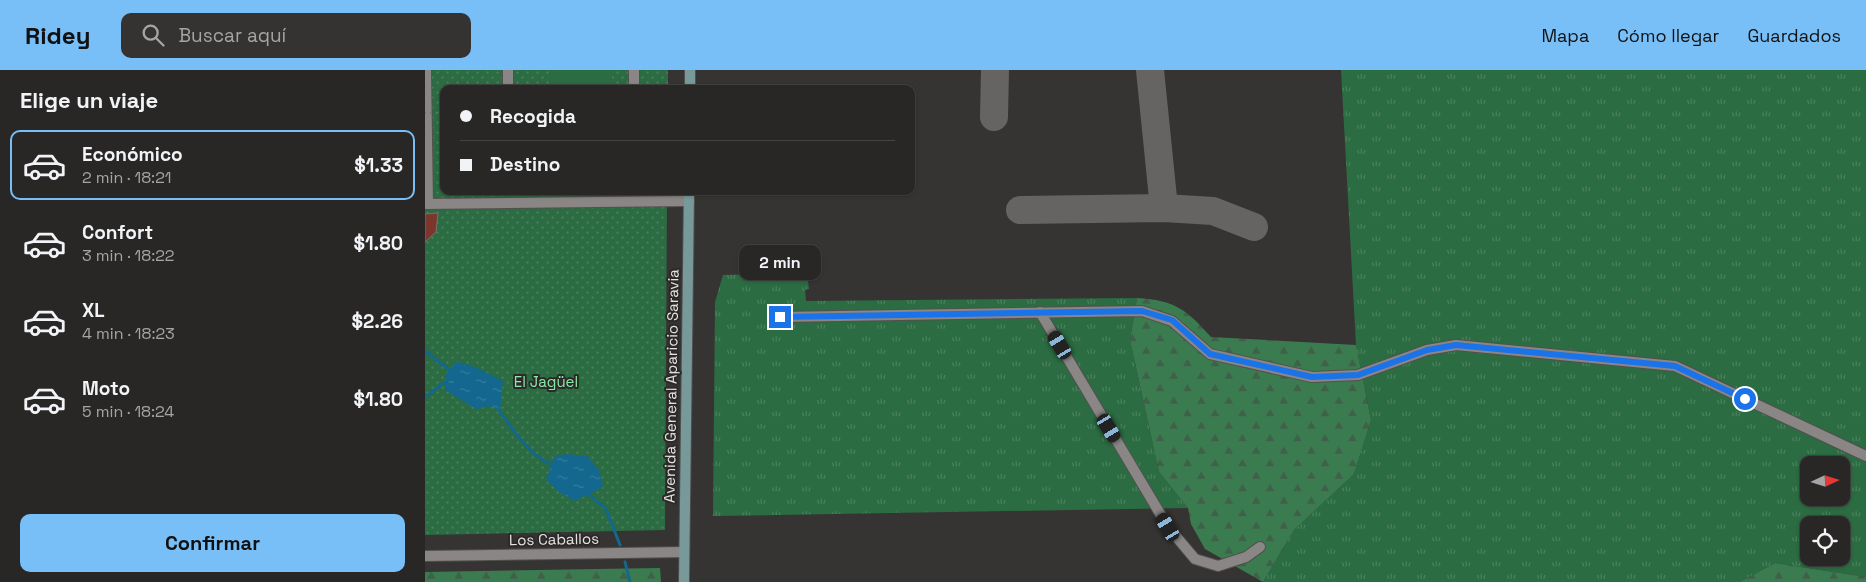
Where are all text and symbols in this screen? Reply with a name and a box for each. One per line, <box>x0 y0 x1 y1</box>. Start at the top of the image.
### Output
search box <box>121 13 471 58</box>
text: Ridey <box>25 20 91 51</box>
icon: search <box>139 21 167 49</box>
text: Buscar aquí <box>179 23 286 48</box>
text: Mapa <box>1541 24 1589 47</box>
text: Cómo llegar <box>1617 24 1719 47</box>
text: Guardados <box>1747 24 1841 47</box>
text: Elige un viaje <box>20 86 158 114</box>
text: Recogida <box>490 104 576 129</box>
text: Económico <box>82 142 183 167</box>
icon: car <box>22 143 67 188</box>
text: Destino <box>490 152 560 177</box>
text: $1.33 <box>354 153 403 178</box>
text: 2 min · 18:21 <box>82 167 172 188</box>
text: Confort <box>82 220 153 245</box>
icon: car <box>22 221 67 266</box>
text: $1.80 <box>354 231 403 256</box>
callout: 2 min <box>739 244 821 280</box>
text: 3 min · 18:22 <box>82 245 174 266</box>
text: 2 min <box>759 252 801 273</box>
street label: Avenida General Aparicio Saravia <box>659 269 683 503</box>
text: XL <box>82 298 105 323</box>
icon: car <box>22 299 67 344</box>
route end <box>769 306 791 328</box>
text: $2.26 <box>352 309 403 334</box>
text: 4 min · 18:23 <box>82 323 175 344</box>
car <box>1045 328 1074 362</box>
park label: El Jagüel <box>514 372 578 391</box>
text: Moto <box>82 376 130 401</box>
icon: car <box>22 377 67 422</box>
text: $1.80 <box>354 387 403 412</box>
route start <box>1734 388 1756 410</box>
text: 5 min · 18:24 <box>82 401 174 422</box>
car <box>1094 411 1123 445</box>
north arrow <box>1800 456 1850 506</box>
map controls <box>1800 456 1850 566</box>
car <box>1153 510 1182 544</box>
button: Confirmar <box>20 514 405 572</box>
button: locate <box>1800 516 1850 566</box>
street label: Los Caballos <box>509 529 599 549</box>

